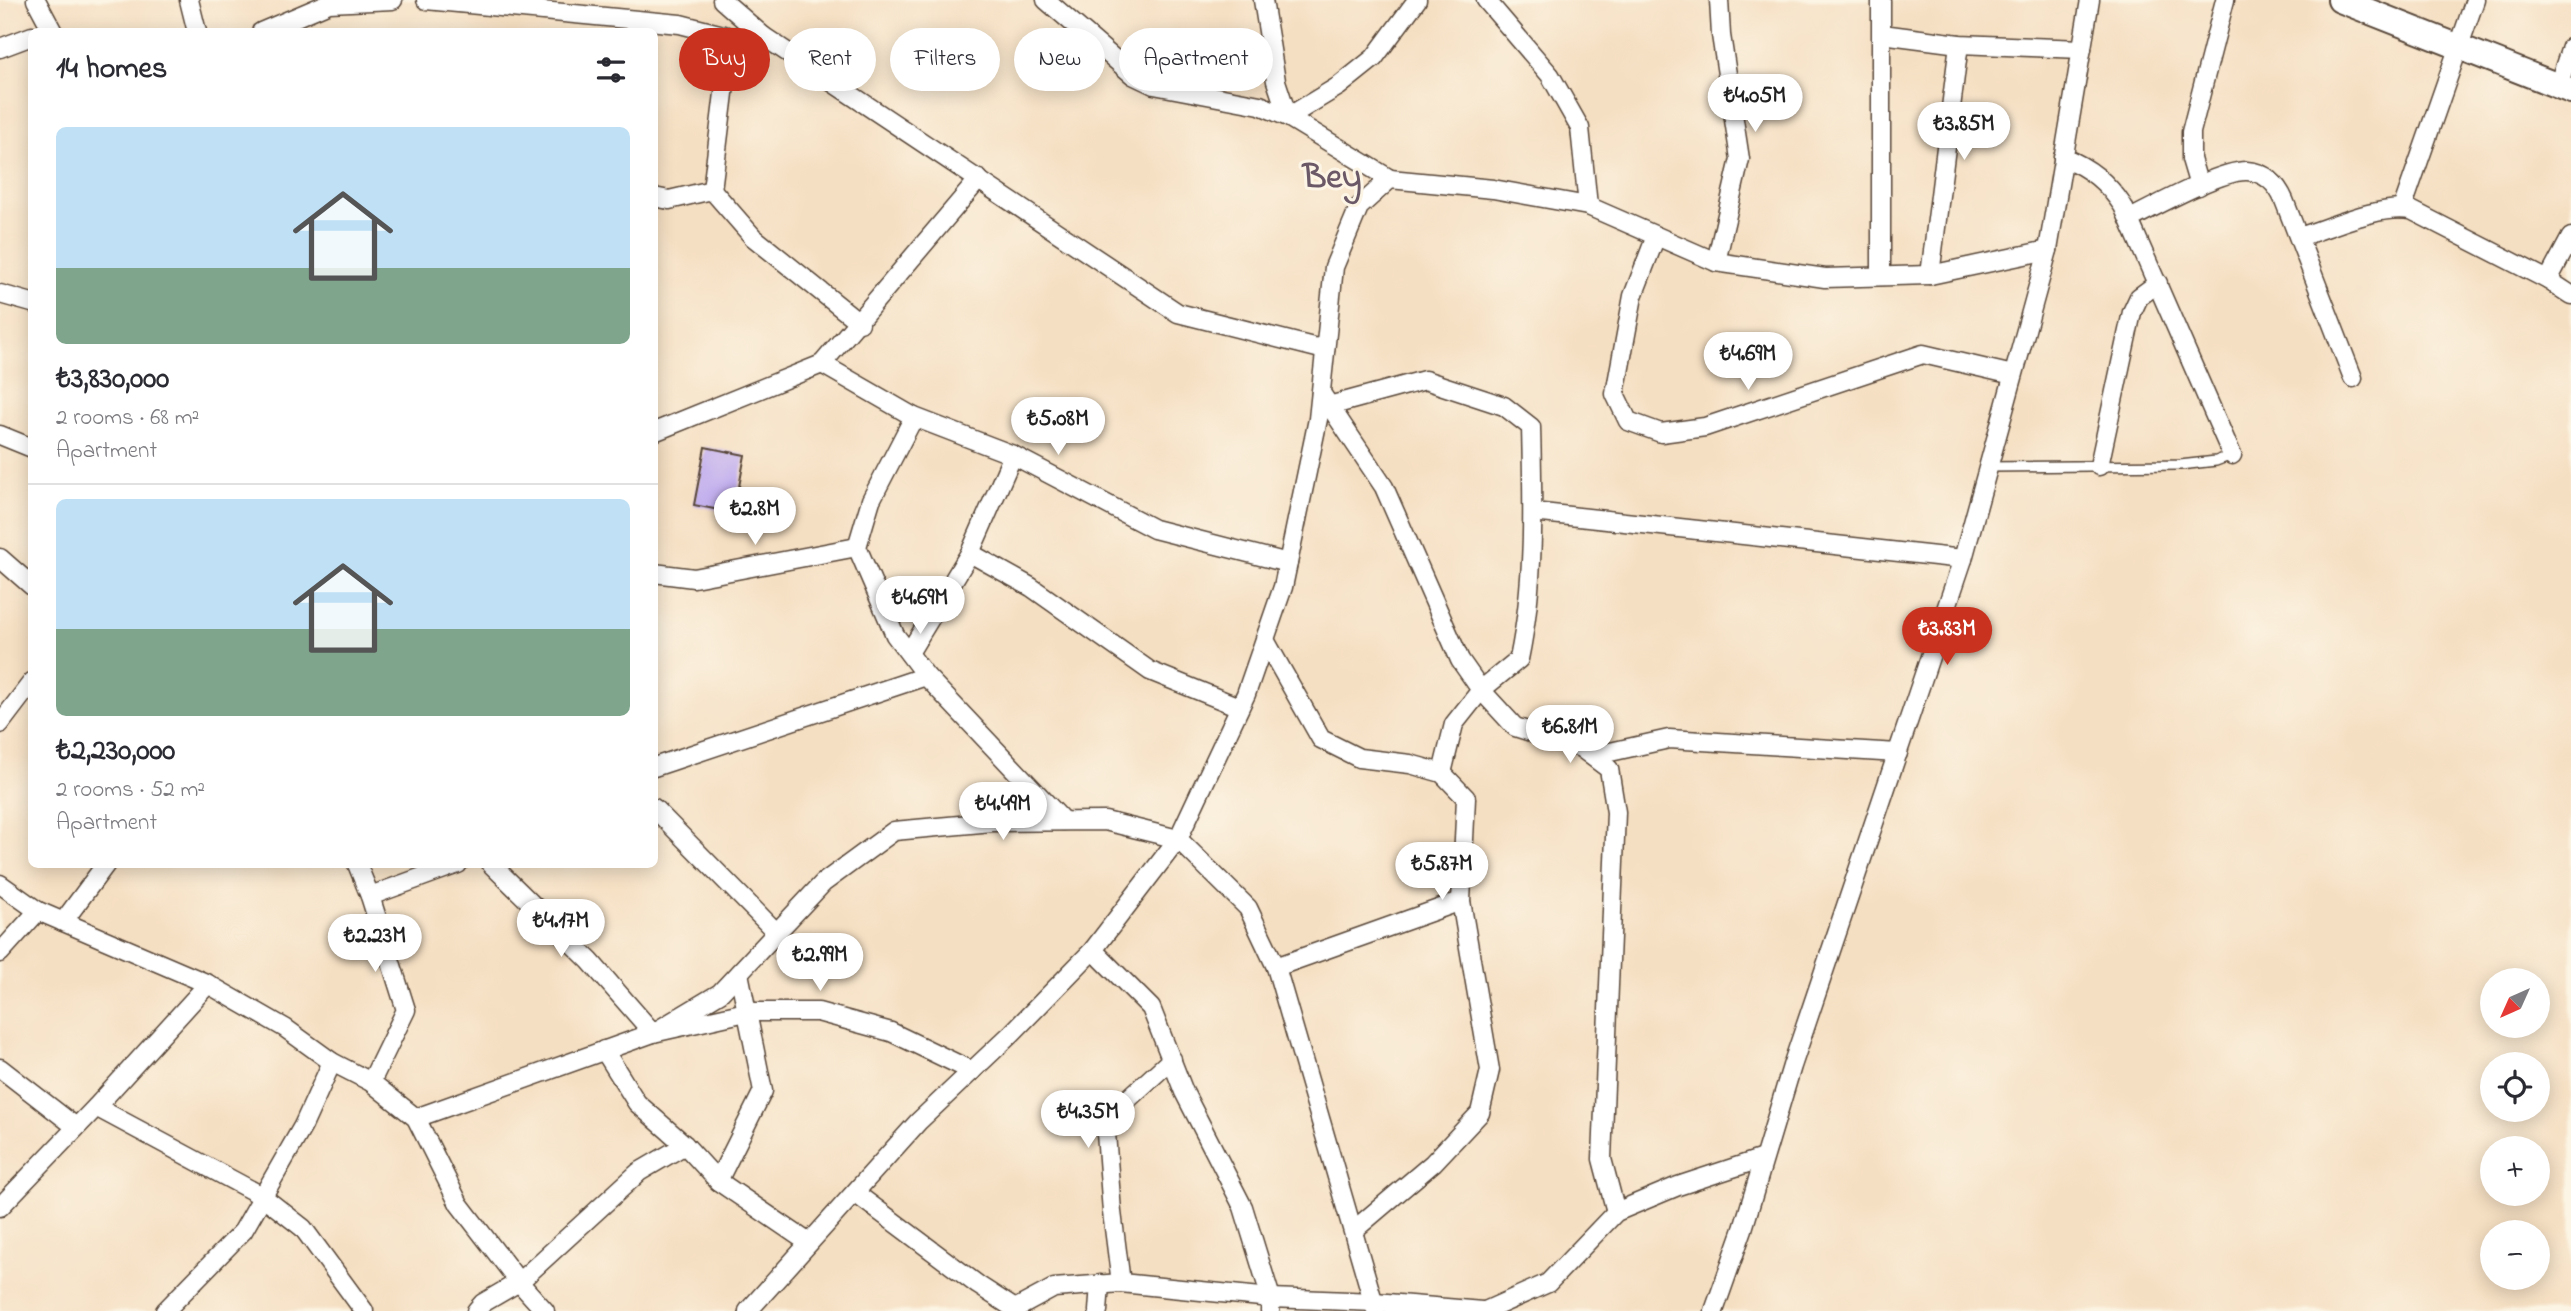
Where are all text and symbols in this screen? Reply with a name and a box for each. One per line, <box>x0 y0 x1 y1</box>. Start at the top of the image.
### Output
chip: Buy <box>679 28 770 91</box>
chip: Rent <box>784 28 876 91</box>
chip: Filters <box>890 28 1000 91</box>
chip: New <box>1014 28 1105 91</box>
chip: Apartment <box>1119 28 1273 91</box>
text: 14 homes <box>56 48 167 92</box>
icon: filters <box>592 51 630 89</box>
pin: ₺4.05M <box>1698 74 1812 134</box>
text: ₺4.05M <box>1724 80 1786 113</box>
pin: ₺3.85M <box>1907 102 2021 162</box>
text: ₺3.85M <box>1933 108 1995 141</box>
district label: Bey <box>1301 153 1361 205</box>
icon: home <box>280 173 406 299</box>
pin: ₺4.69M <box>1691 332 1805 392</box>
text: ₺4.69M <box>1720 338 1776 371</box>
text: ₺3,830,000 <box>56 358 169 402</box>
pin: ₺5.08M <box>1001 398 1115 457</box>
text: 2 rooms · 68 m² <box>56 402 199 435</box>
text: ₺5.08M <box>1027 403 1089 436</box>
text: Apartment <box>56 435 157 468</box>
pin: ₺2.8M <box>706 488 804 547</box>
text: ₺2.8M <box>730 493 780 526</box>
icon: home <box>280 545 406 671</box>
pin: ₺4.69M <box>863 576 977 636</box>
text: ₺4.69M <box>892 582 948 615</box>
pin: ₺3.83M <box>1890 608 2004 667</box>
text: ₺3.83M <box>1918 613 1976 646</box>
pin: ₺6.81M <box>1513 706 1627 765</box>
text: ₺6.81M <box>1542 711 1598 744</box>
text: ₺2,230,000 <box>56 730 175 774</box>
text: 2 rooms · 52 m² <box>56 774 205 807</box>
pin: ₺4.49M <box>946 782 1060 842</box>
text: ₺4.49M <box>975 788 1031 821</box>
text: Apartment <box>56 807 157 840</box>
pin: ₺5.87M <box>1385 842 1499 902</box>
text: ₺5.87M <box>1411 848 1473 881</box>
pin: ₺4.17M <box>504 900 618 959</box>
text: ₺4.17M <box>533 905 589 938</box>
pin: ₺2.23M <box>318 914 432 974</box>
text: ₺2.23M <box>344 920 406 953</box>
pin: ₺2.99M <box>763 934 877 993</box>
text: ₺2.99M <box>792 939 848 972</box>
north arrow <box>2480 968 2550 1038</box>
map controls <box>2480 968 2550 1290</box>
button: locate <box>2480 1052 2550 1122</box>
pin: ₺4.35M <box>1031 1090 1145 1150</box>
text: ₺4.35M <box>1057 1096 1119 1129</box>
button: + <box>2480 1136 2550 1206</box>
button: − <box>2480 1220 2550 1290</box>

